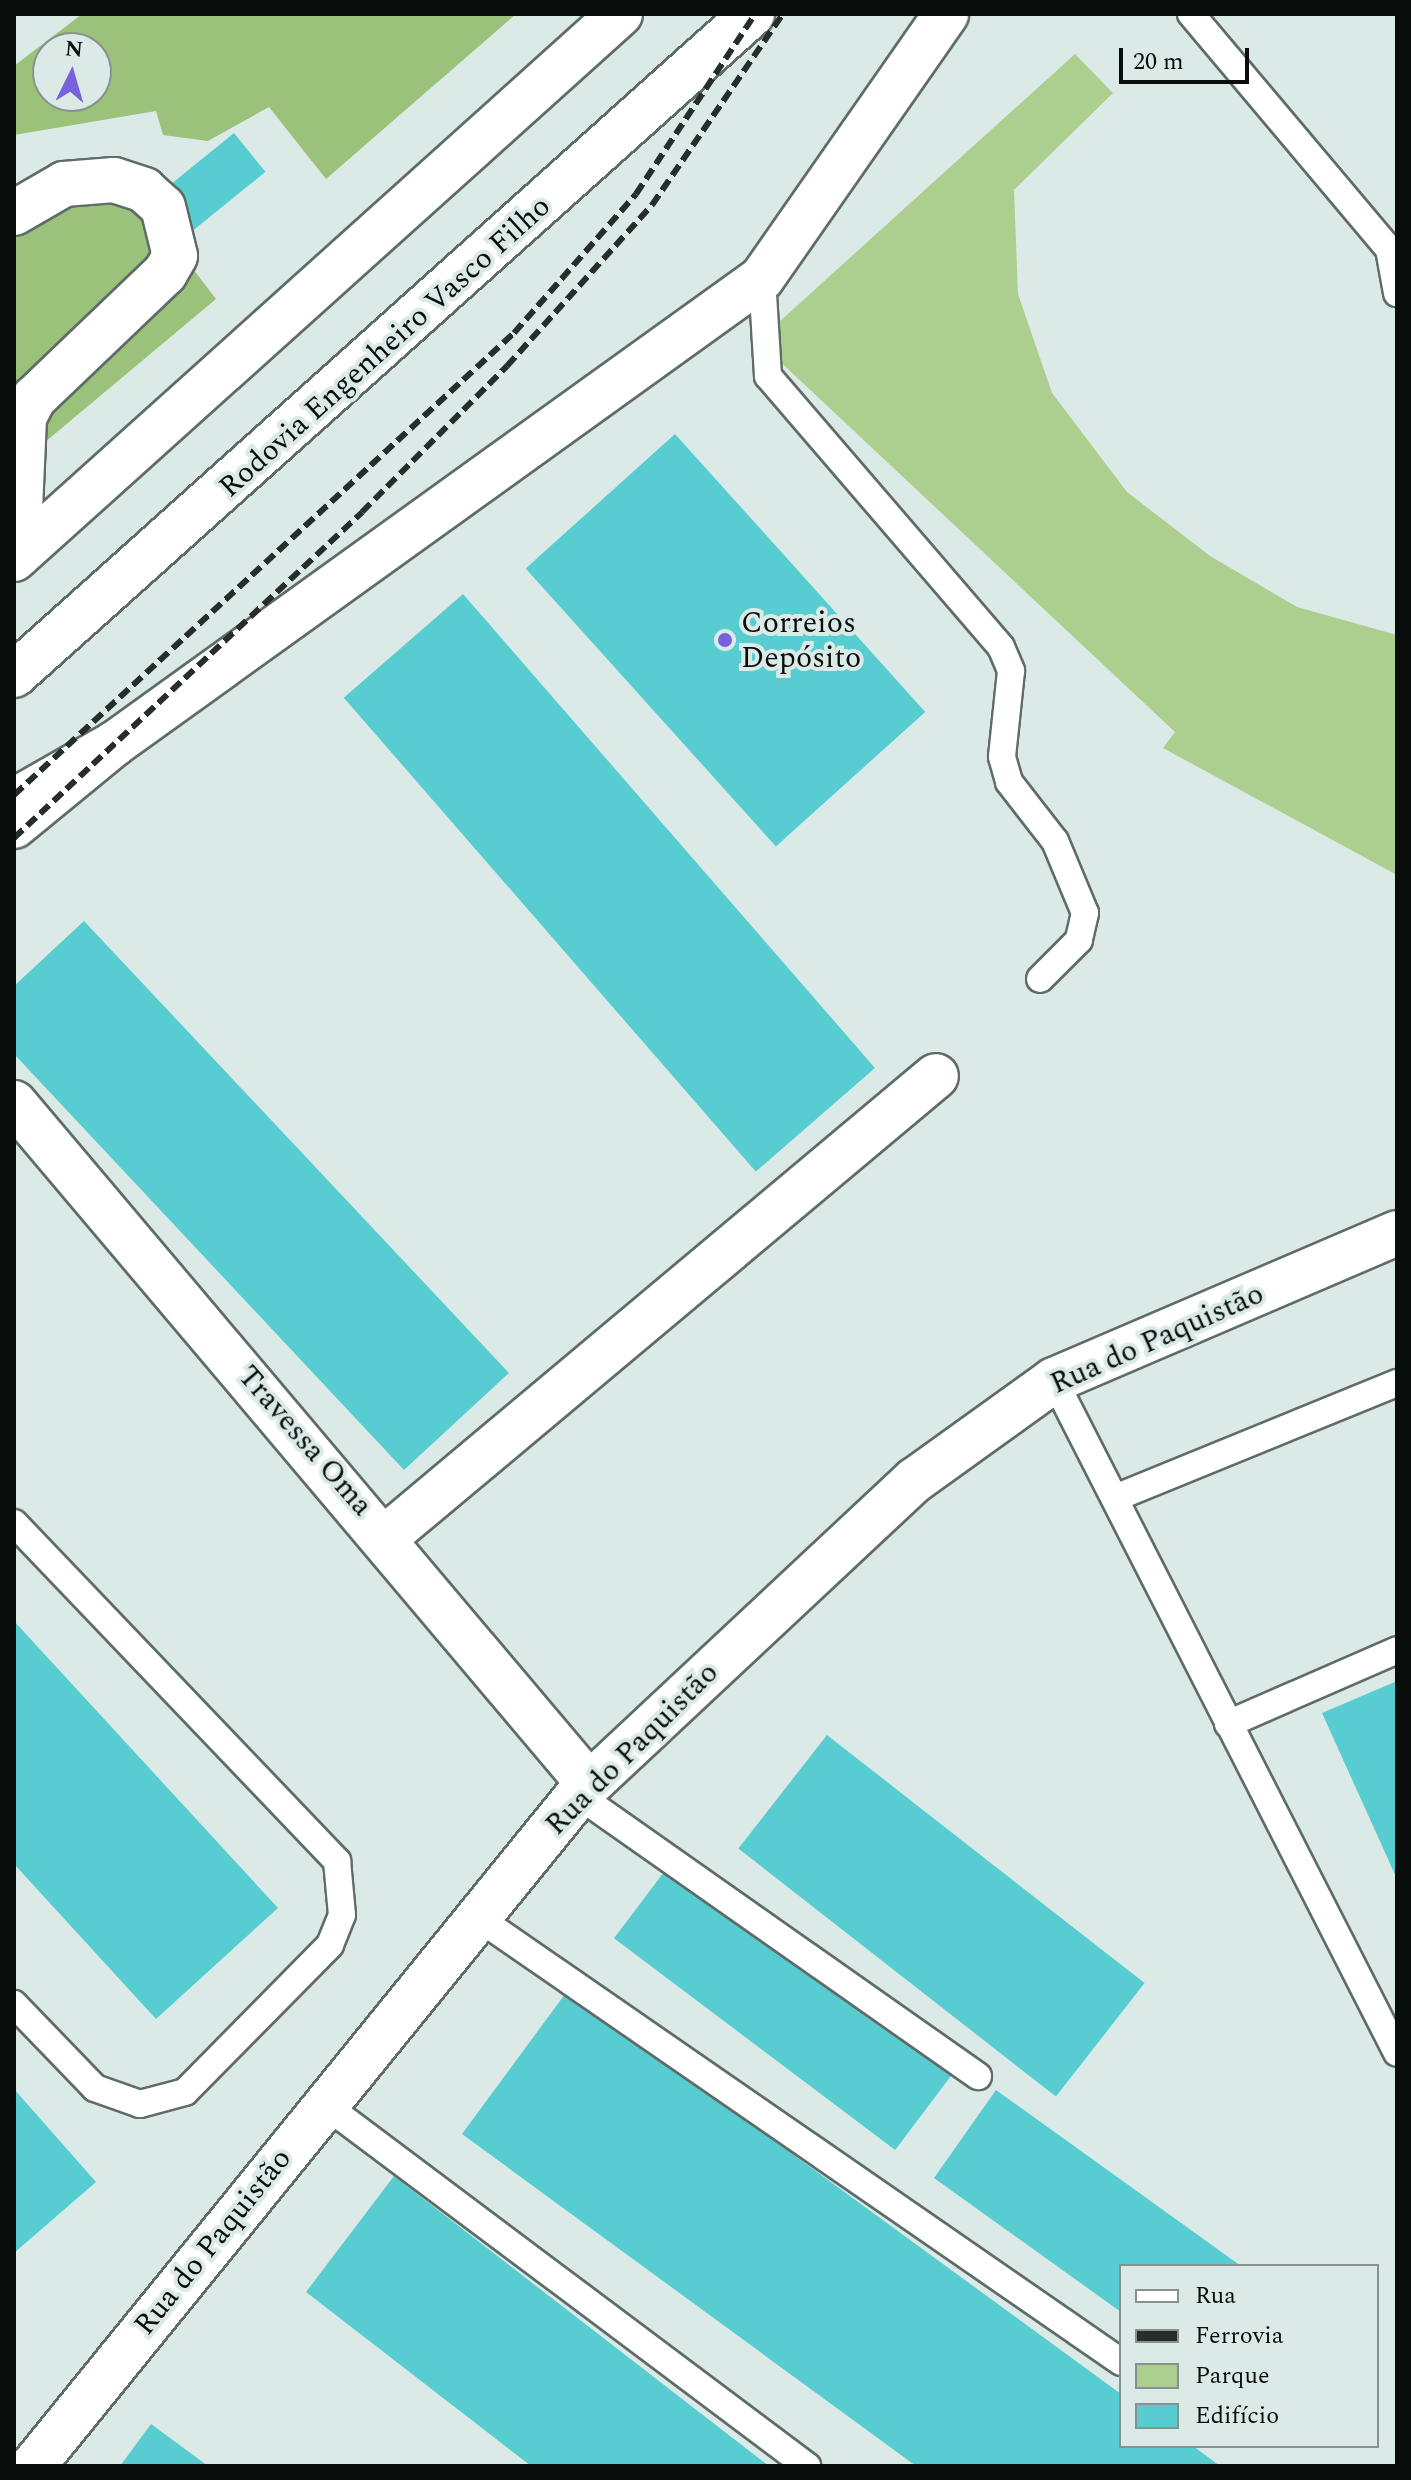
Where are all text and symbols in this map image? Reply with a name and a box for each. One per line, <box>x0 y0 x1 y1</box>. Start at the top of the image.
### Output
north arrow <box>32 32 112 112</box>
text: N <box>64 32 84 67</box>
scale bar <box>1123 32 1253 82</box>
text: 20 m <box>1133 44 1184 80</box>
street label: Rodovia Engenheiro Vasco Filho <box>212 189 558 505</box>
place label: Correios Depósito <box>741 605 861 676</box>
marker: Correios Depósito <box>716 631 734 649</box>
street label: Rua do Paquistão <box>1045 1276 1269 1402</box>
street label: Travessa Oma <box>230 1358 380 1524</box>
street label: Rua do Paquistão <box>538 1655 726 1843</box>
street label: Rua do Paquistão <box>127 2141 299 2343</box>
legend <box>1119 2264 1379 2448</box>
text: Rua <box>1195 2278 1236 2314</box>
text: Ferrovia <box>1195 2318 1283 2354</box>
text: Parque <box>1195 2358 1270 2394</box>
text: Edifício <box>1195 2398 1279 2434</box>

